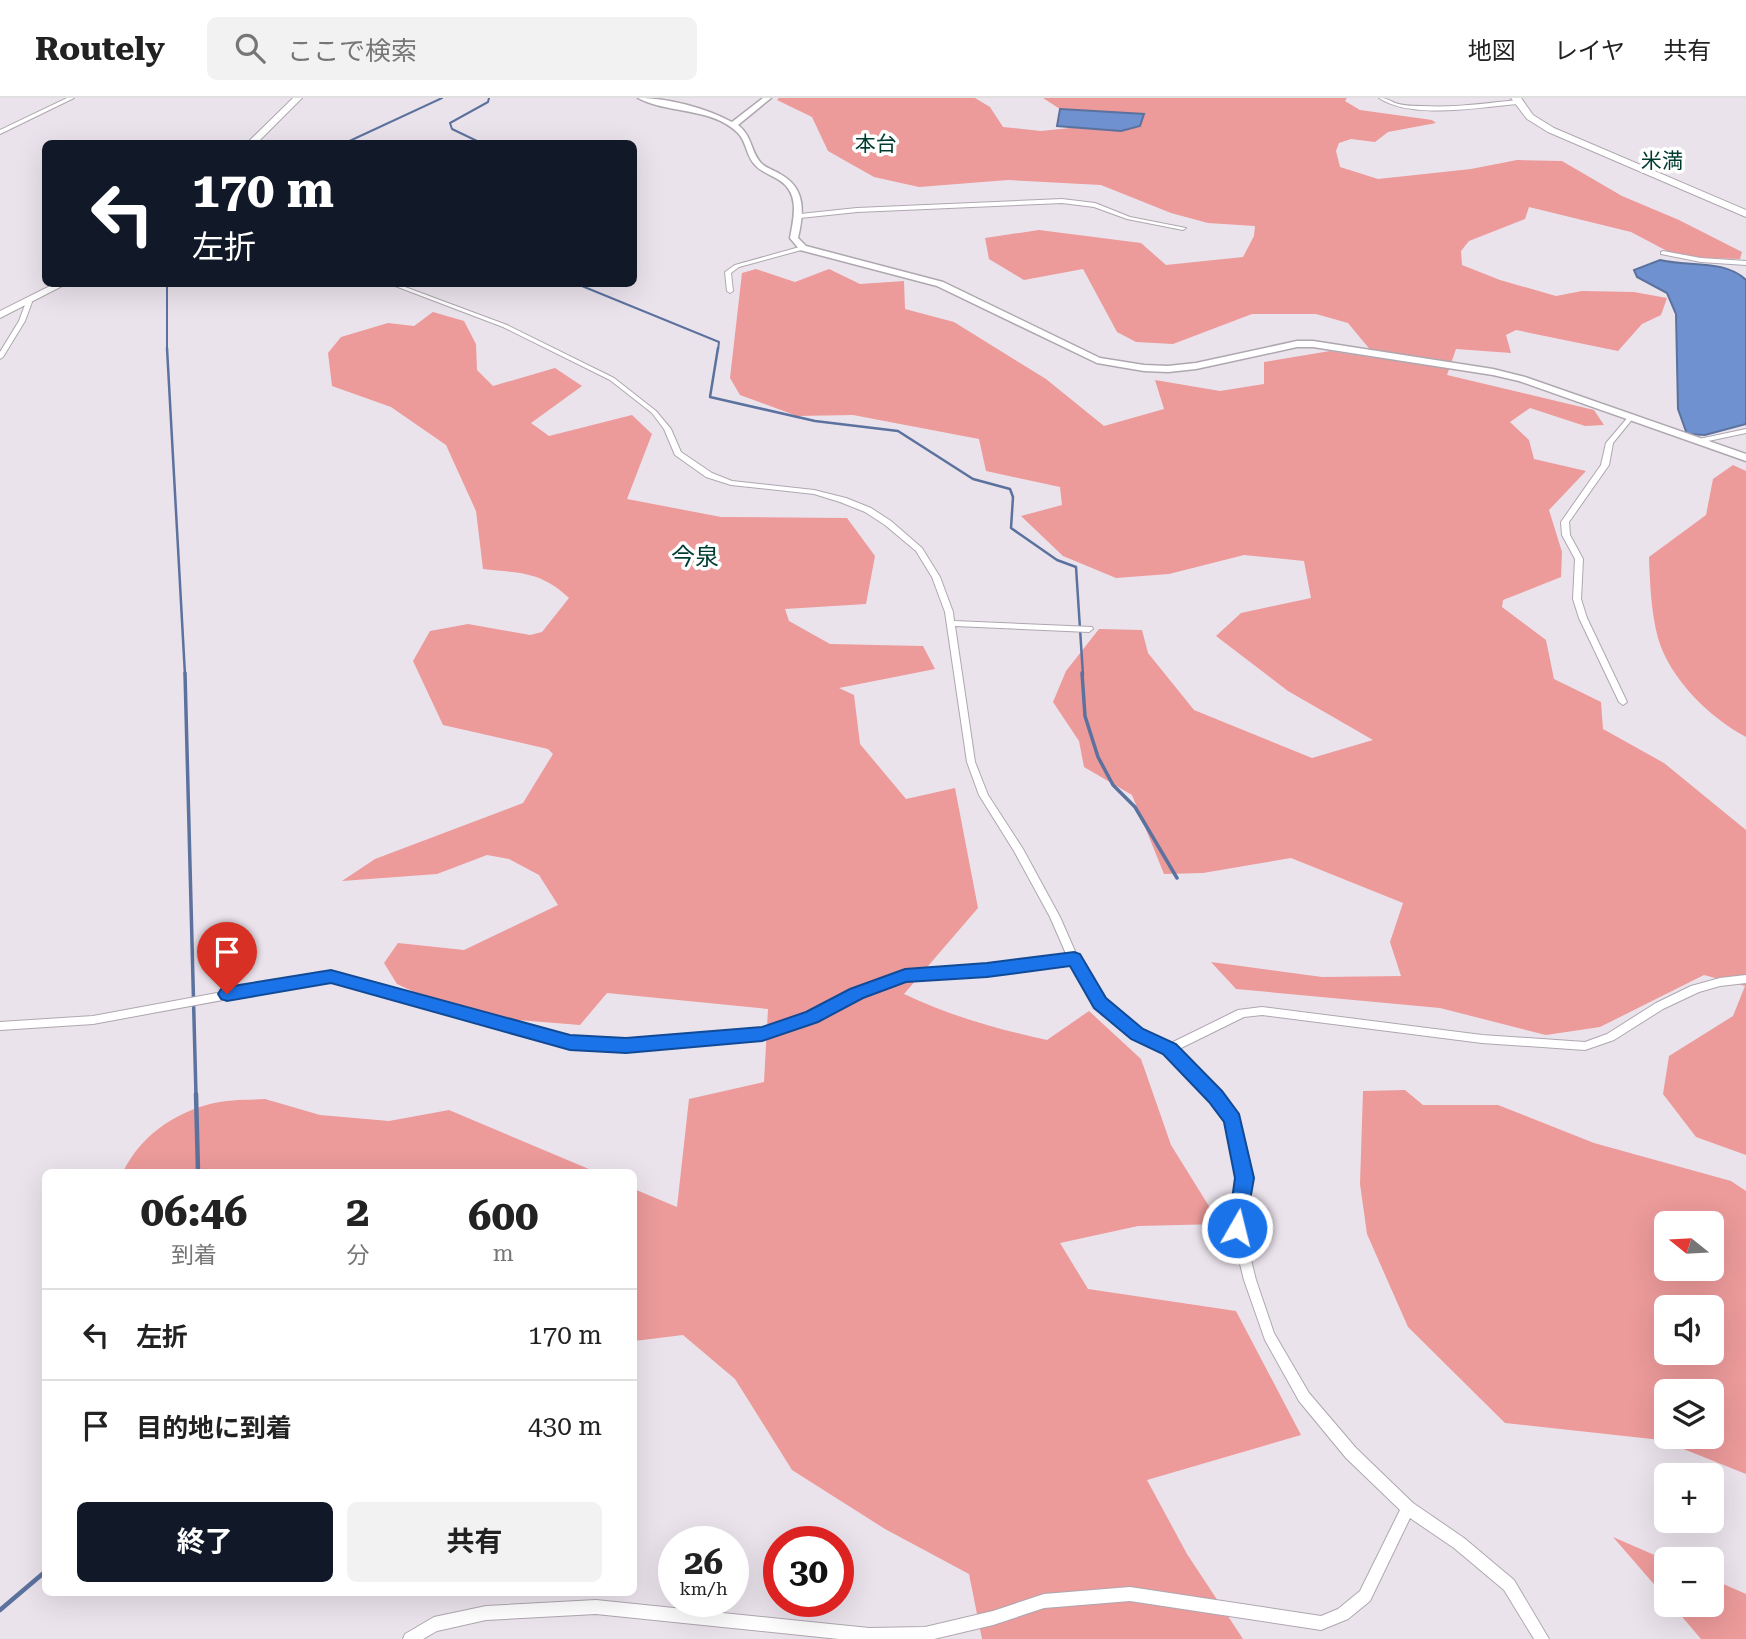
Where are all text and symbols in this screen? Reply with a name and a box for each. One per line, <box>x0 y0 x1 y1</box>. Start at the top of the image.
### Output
search box <box>207 17 697 80</box>
text: Routely <box>35 29 165 68</box>
icon: search <box>231 29 269 67</box>
text: ここで検索 <box>287 36 417 66</box>
text: 地図 <box>1468 37 1516 65</box>
text: レイヤ <box>1554 37 1625 65</box>
text: 共有 <box>1663 37 1711 65</box>
district label: 本台 <box>855 132 897 156</box>
district label: 米満 <box>1641 149 1683 173</box>
text: 170 m <box>192 162 334 219</box>
icon: left <box>77 168 168 259</box>
text: 左折 <box>192 228 256 266</box>
district label: 今泉 <box>671 543 719 571</box>
pin <box>197 922 257 994</box>
icon: arrive <box>208 933 246 971</box>
text: 06:46 <box>140 1187 248 1236</box>
text: 2 <box>346 1187 370 1236</box>
text: 600 <box>468 1191 539 1240</box>
position arrow <box>1200 1191 1274 1265</box>
north arrow <box>1654 1211 1724 1281</box>
map controls <box>1654 1211 1724 1617</box>
text: m <box>493 1240 514 1267</box>
text: 到着 <box>171 1242 217 1269</box>
text: 分 <box>346 1242 369 1269</box>
button: sound <box>1654 1295 1724 1365</box>
icon: left <box>77 1316 115 1354</box>
text: 170 m <box>528 1320 602 1350</box>
text: 左折 <box>136 1322 188 1352</box>
button: layers <box>1654 1379 1724 1449</box>
icon: arrive <box>77 1407 115 1445</box>
text: 430 m <box>528 1411 602 1441</box>
text: 目的地に到着 <box>136 1413 292 1443</box>
button: + <box>1654 1463 1724 1533</box>
button: 終了 <box>77 1502 333 1582</box>
button: 共有 <box>347 1502 602 1582</box>
speed limit sign: 30 <box>763 1526 854 1617</box>
text: 26 <box>684 1542 723 1583</box>
button: − <box>1654 1547 1724 1617</box>
text: km/h <box>679 1578 728 1599</box>

